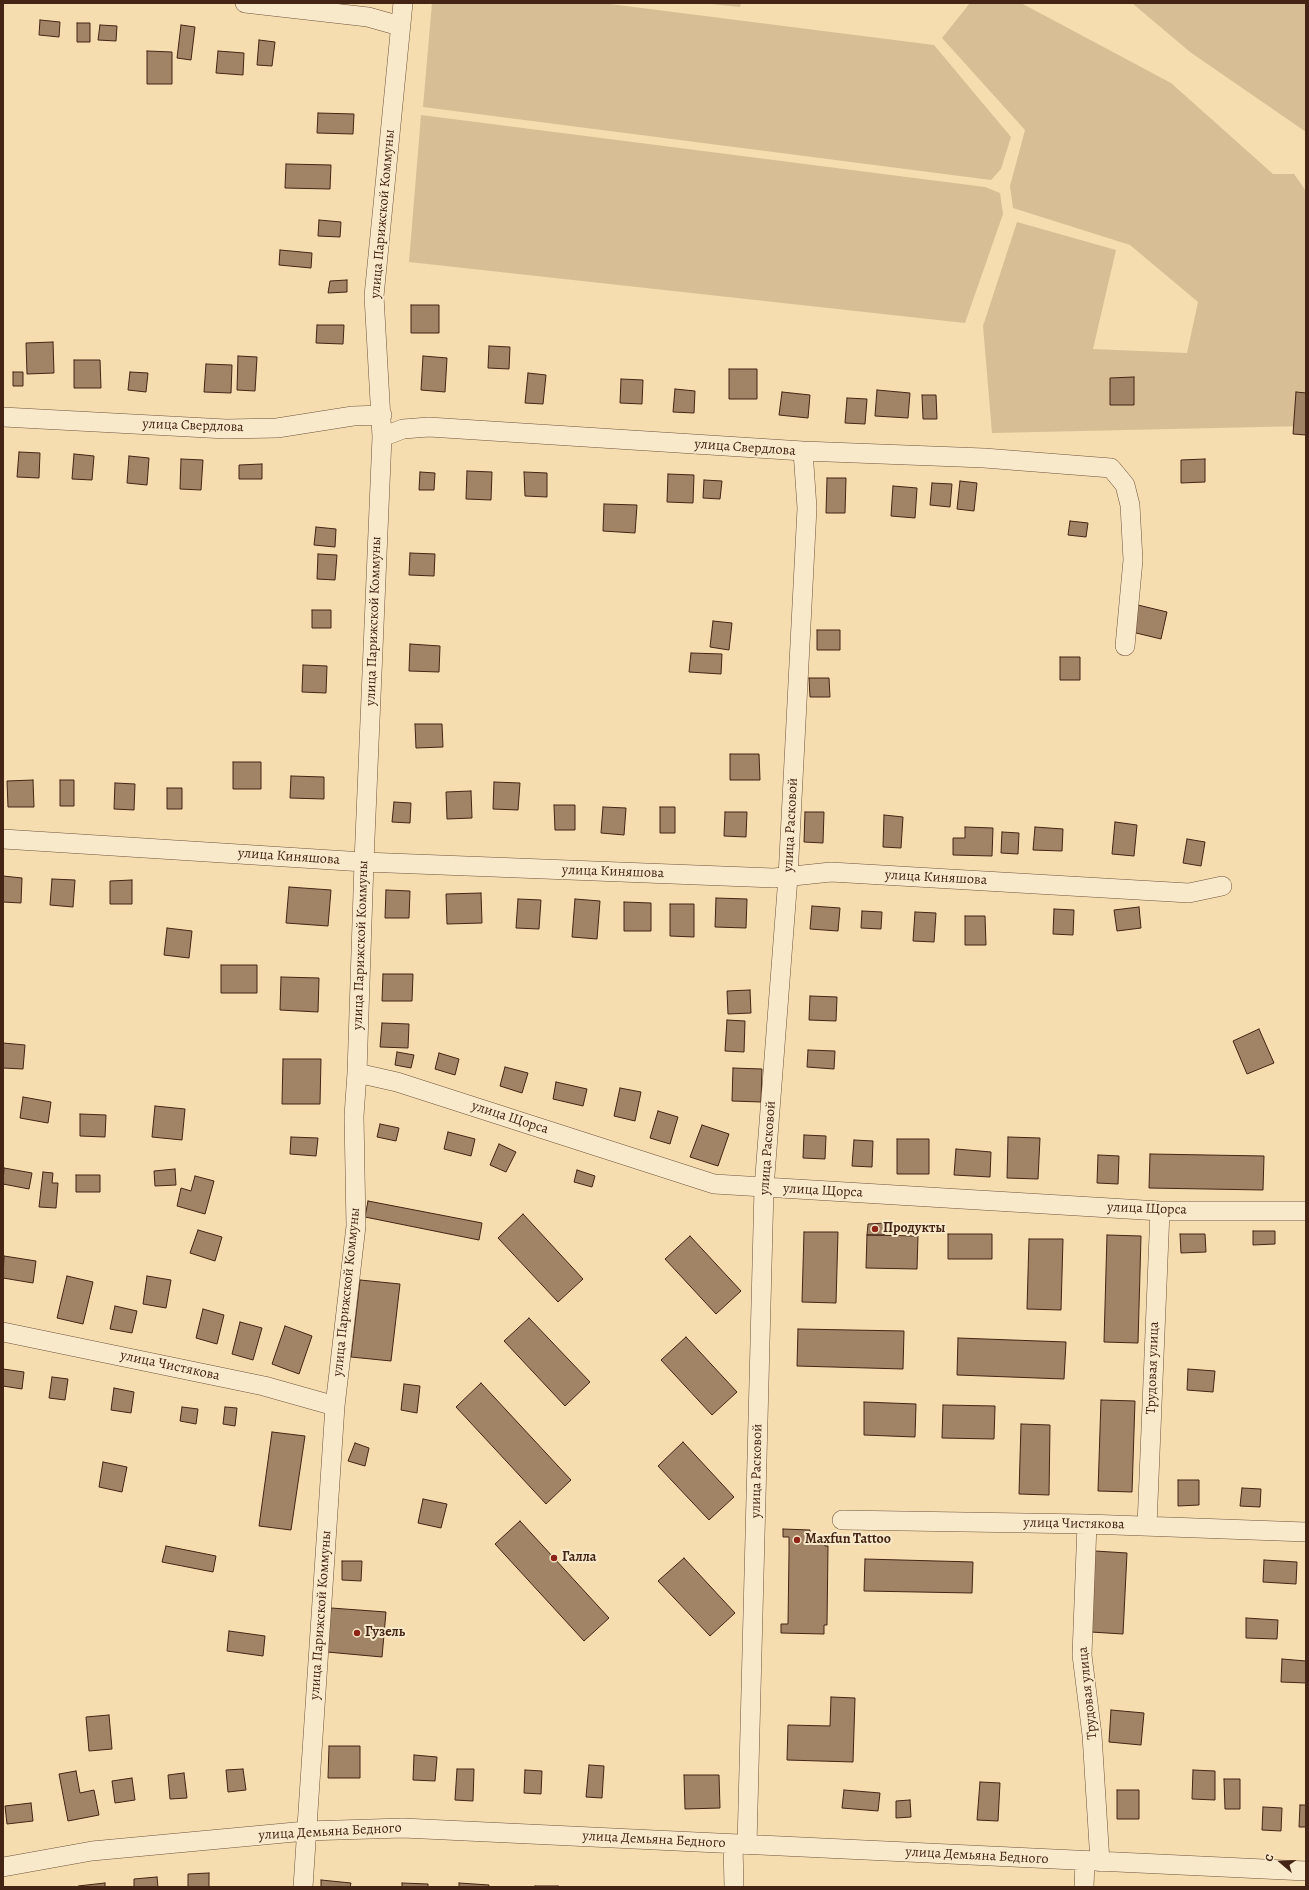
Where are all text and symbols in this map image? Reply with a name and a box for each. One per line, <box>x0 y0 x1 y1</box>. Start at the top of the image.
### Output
street label: улица Парижской Коммуны <box>367 129 399 299</box>
street label: улица Свердлова <box>142 416 244 436</box>
street label: улица Свердлова <box>694 436 796 460</box>
street label: улица Парижской Коммуны <box>363 536 385 706</box>
street label: улица Расковой <box>780 777 802 873</box>
street label: улица Киняшова <box>237 845 341 869</box>
street label: улица Парижской Коммуны <box>350 860 372 1030</box>
street label: улица Киняшова <box>562 862 664 882</box>
street label: улица Киняшова <box>885 867 987 889</box>
street label: улица Щорса <box>469 1098 551 1138</box>
street label: улица Расковой <box>756 1100 780 1196</box>
street label: улица Щорса <box>783 1181 863 1201</box>
street label: улица Щорса <box>1107 1199 1187 1219</box>
street label: улица Парижской Коммуны <box>330 1207 364 1377</box>
place label: Продукты <box>883 1221 945 1237</box>
marker: Продукты <box>870 1224 880 1234</box>
street label: Трудовая улица <box>1143 1321 1163 1415</box>
street label: улица Чистякова <box>119 1347 221 1385</box>
street label: улица Расковой <box>748 1424 766 1518</box>
street label: улица Чистякова <box>1023 1515 1125 1533</box>
street label: улица Парижской Коммуны <box>307 1530 335 1700</box>
place label: Maxfun Tattoo <box>805 1532 891 1548</box>
marker: Maxfun Tattoo <box>792 1535 802 1545</box>
place label: Галла <box>562 1550 597 1566</box>
marker: Галла <box>549 1553 559 1563</box>
place label: Гузель <box>365 1625 405 1641</box>
marker: Гузель <box>352 1628 362 1638</box>
street label: Трудовая улица <box>1075 1646 1101 1740</box>
street label: улица Демьяна Бедного <box>258 1820 402 1844</box>
street label: улица Демьяна Бедного <box>582 1828 726 1852</box>
north arrow <box>1261 1842 1301 1882</box>
street label: улица Демьяна Бедного <box>905 1844 1049 1868</box>
text: С <box>1261 1852 1277 1864</box>

